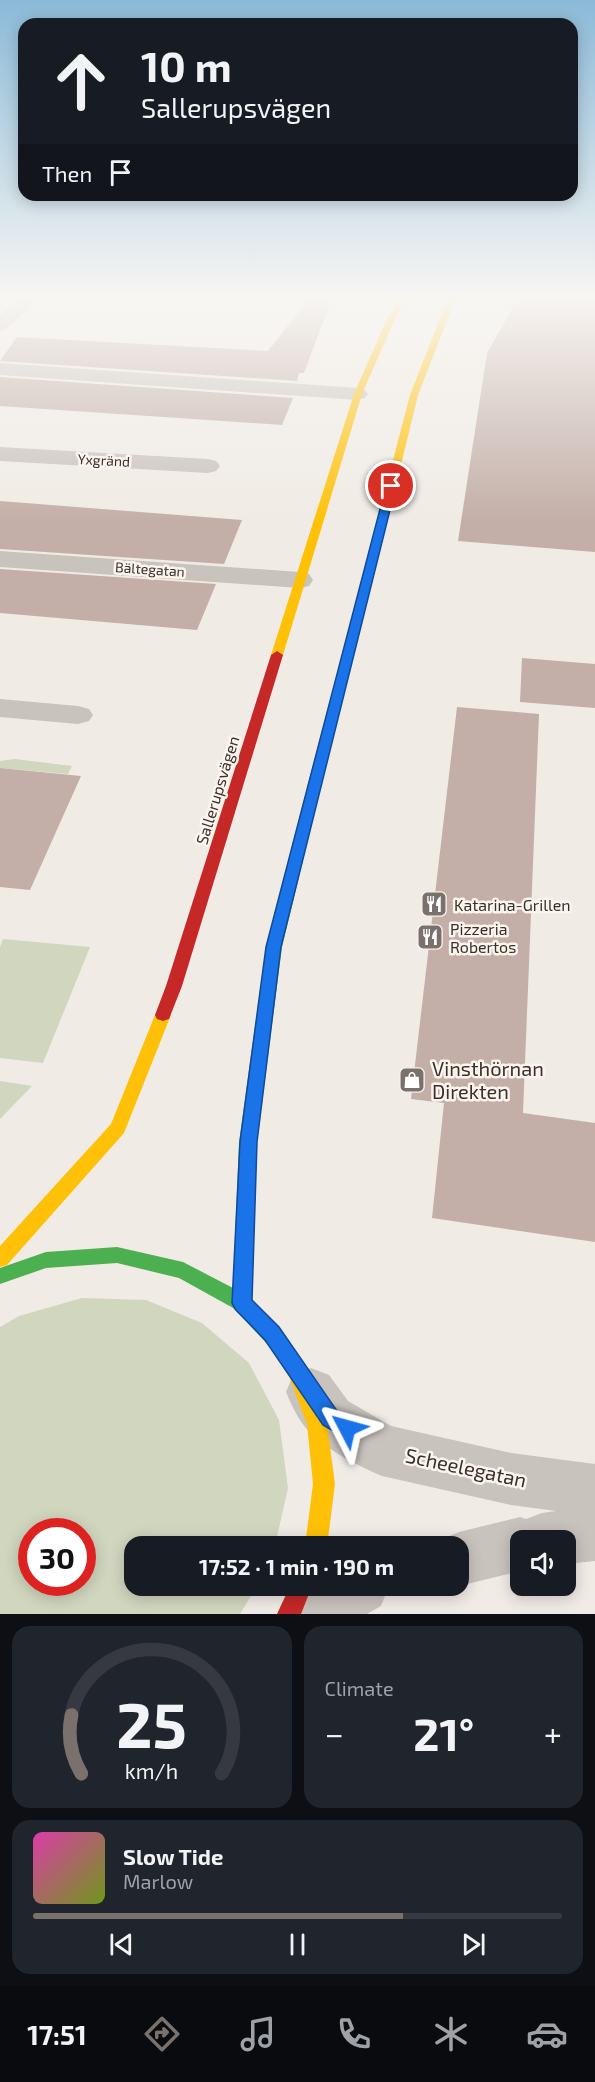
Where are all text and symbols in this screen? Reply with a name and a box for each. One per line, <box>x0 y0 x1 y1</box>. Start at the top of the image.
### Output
text: 10 m <box>141 40 232 90</box>
icon: ahead <box>42 42 120 120</box>
text: Sallerupsvägen <box>141 91 331 123</box>
icon: arrive <box>104 156 137 189</box>
text: Then <box>42 160 92 186</box>
street label: Yxgränd <box>77 450 131 470</box>
pin <box>365 460 416 511</box>
icon: arrive <box>374 469 407 502</box>
street label: Bältegatan <box>115 558 185 580</box>
street label: Sallerupsvägen <box>191 733 243 847</box>
restaurant icon: Katarina-Grillen <box>419 889 449 919</box>
place label: Katarina-Grillen <box>454 895 571 914</box>
place label: Pizzeria Robertos <box>450 919 516 956</box>
restaurant icon: Pizzeria Robertos <box>415 922 445 952</box>
place label: Vinsthörnan Direkten <box>432 1056 544 1103</box>
shop icon: Vinsthörnan Direkten <box>397 1065 427 1095</box>
position arrow <box>315 1396 379 1460</box>
street label: Scheelegatan <box>403 1442 529 1492</box>
speed limit sign: 30 <box>18 1518 96 1596</box>
map controls <box>510 1530 576 1596</box>
button: sound <box>510 1530 576 1596</box>
text: 17:52 · 1 min · 190 m <box>199 1553 394 1579</box>
text: Climate <box>325 1676 394 1700</box>
text: 25 <box>116 1686 187 1761</box>
text: 21° <box>413 1706 474 1760</box>
text: − <box>325 1713 344 1753</box>
text: + <box>544 1713 562 1753</box>
text: km/h <box>125 1758 178 1783</box>
text: Slow Tide <box>123 1843 223 1869</box>
text: Marlow <box>123 1869 193 1893</box>
icon: previous <box>105 1928 138 1961</box>
icon: pause <box>281 1928 314 1961</box>
icon: next <box>457 1928 490 1961</box>
icon: directions <box>141 2013 183 2055</box>
icon: music <box>237 2013 279 2055</box>
icon: phone <box>333 2013 375 2055</box>
icon: climate <box>430 2013 472 2055</box>
icon: car <box>526 2013 568 2055</box>
text: 17:51 <box>27 2018 87 2050</box>

